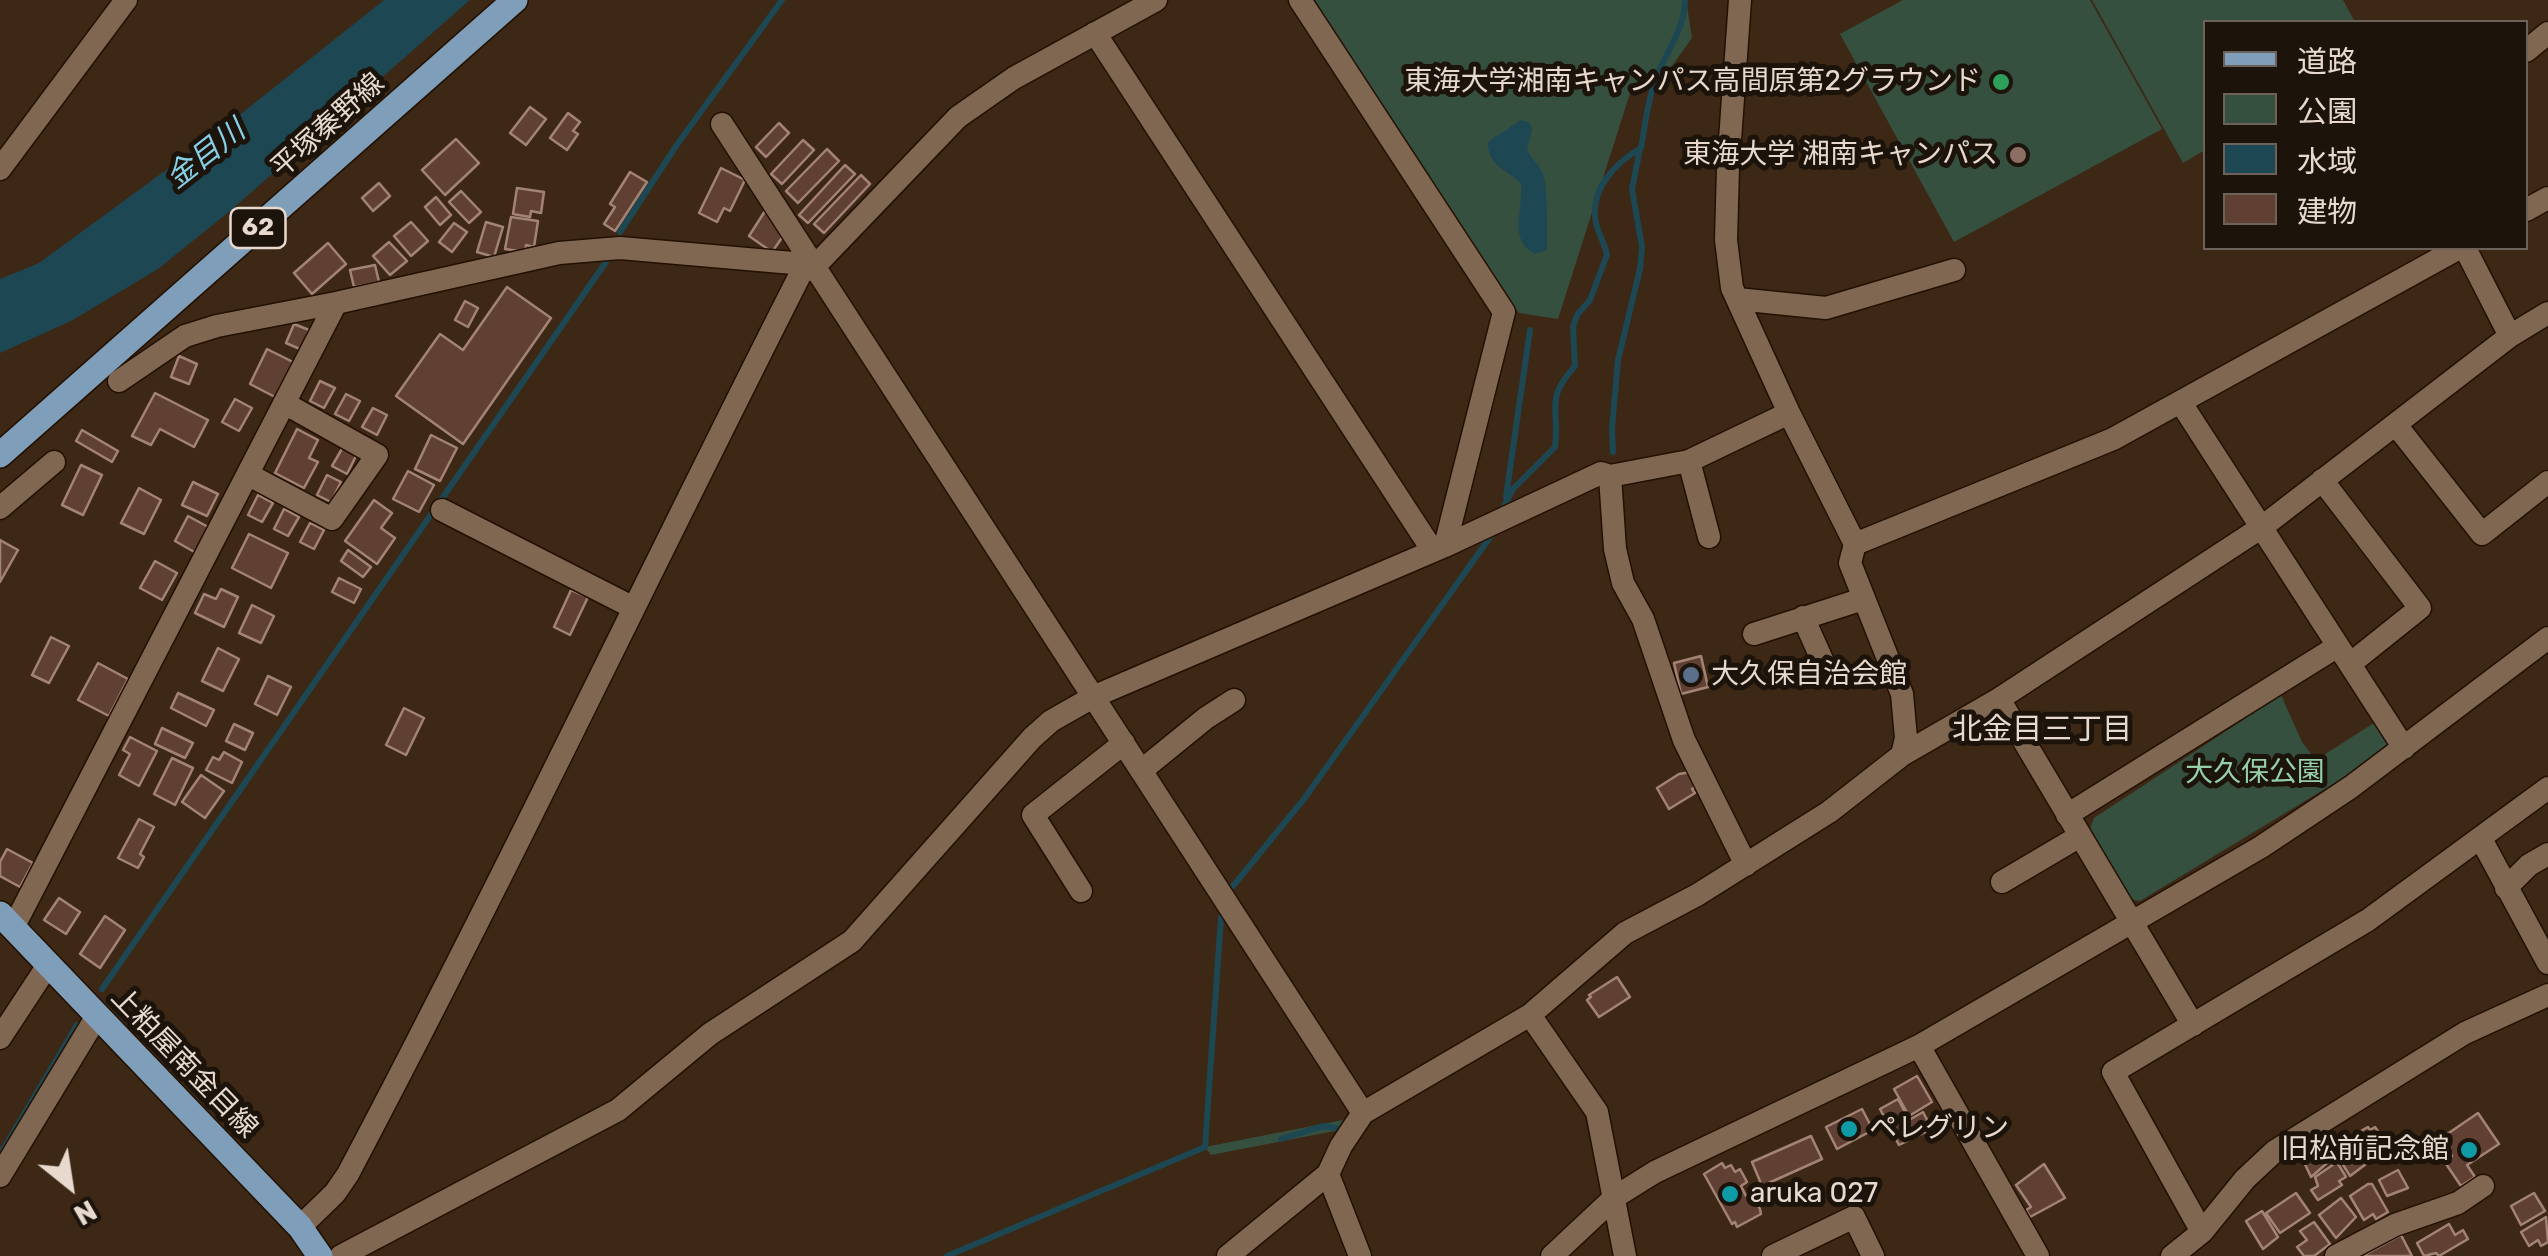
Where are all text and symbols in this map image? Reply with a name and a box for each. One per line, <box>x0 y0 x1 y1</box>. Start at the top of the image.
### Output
legend <box>2203 20 2528 250</box>
text: 道路 <box>2297 44 2357 80</box>
place label: 東海大学湘南キャンパス高間原第2グラウンド <box>1405 65 1981 99</box>
street label: 平塚秦野線 <box>265 67 391 185</box>
marker: 東海大学湘南キャンパス高間原第2グラウンド <box>1990 71 2012 93</box>
text: 公園 <box>2297 94 2357 130</box>
water label: 金目川 <box>159 113 253 197</box>
place label: 東海大学 湘南キャンパス <box>1683 138 1998 172</box>
marker: 東海大学 湘南キャンパス <box>2007 144 2029 166</box>
text: 水域 <box>2297 144 2357 180</box>
text: 建物 <box>2297 194 2357 230</box>
road number: 62 <box>230 208 286 248</box>
place label: 大久保自治会館 <box>1711 658 1907 692</box>
marker: 大久保自治会館 <box>1680 664 1702 686</box>
district label: 北金目三丁目 <box>1952 712 2132 748</box>
park label: 大久保公園 <box>2185 756 2325 790</box>
street label: 上粕屋南金目線 <box>104 981 264 1145</box>
place label: ペレグリン <box>1869 1112 2009 1146</box>
marker: ペレグリン <box>1838 1118 1860 1140</box>
place label: 旧松前記念館 <box>2281 1133 2449 1167</box>
north arrow <box>20 1136 120 1236</box>
marker: 旧松前記念館 <box>2458 1139 2480 1161</box>
place label: aruka 027 <box>1750 1177 1878 1211</box>
marker: aruka 027 <box>1719 1183 1741 1205</box>
text: N <box>68 1193 102 1232</box>

